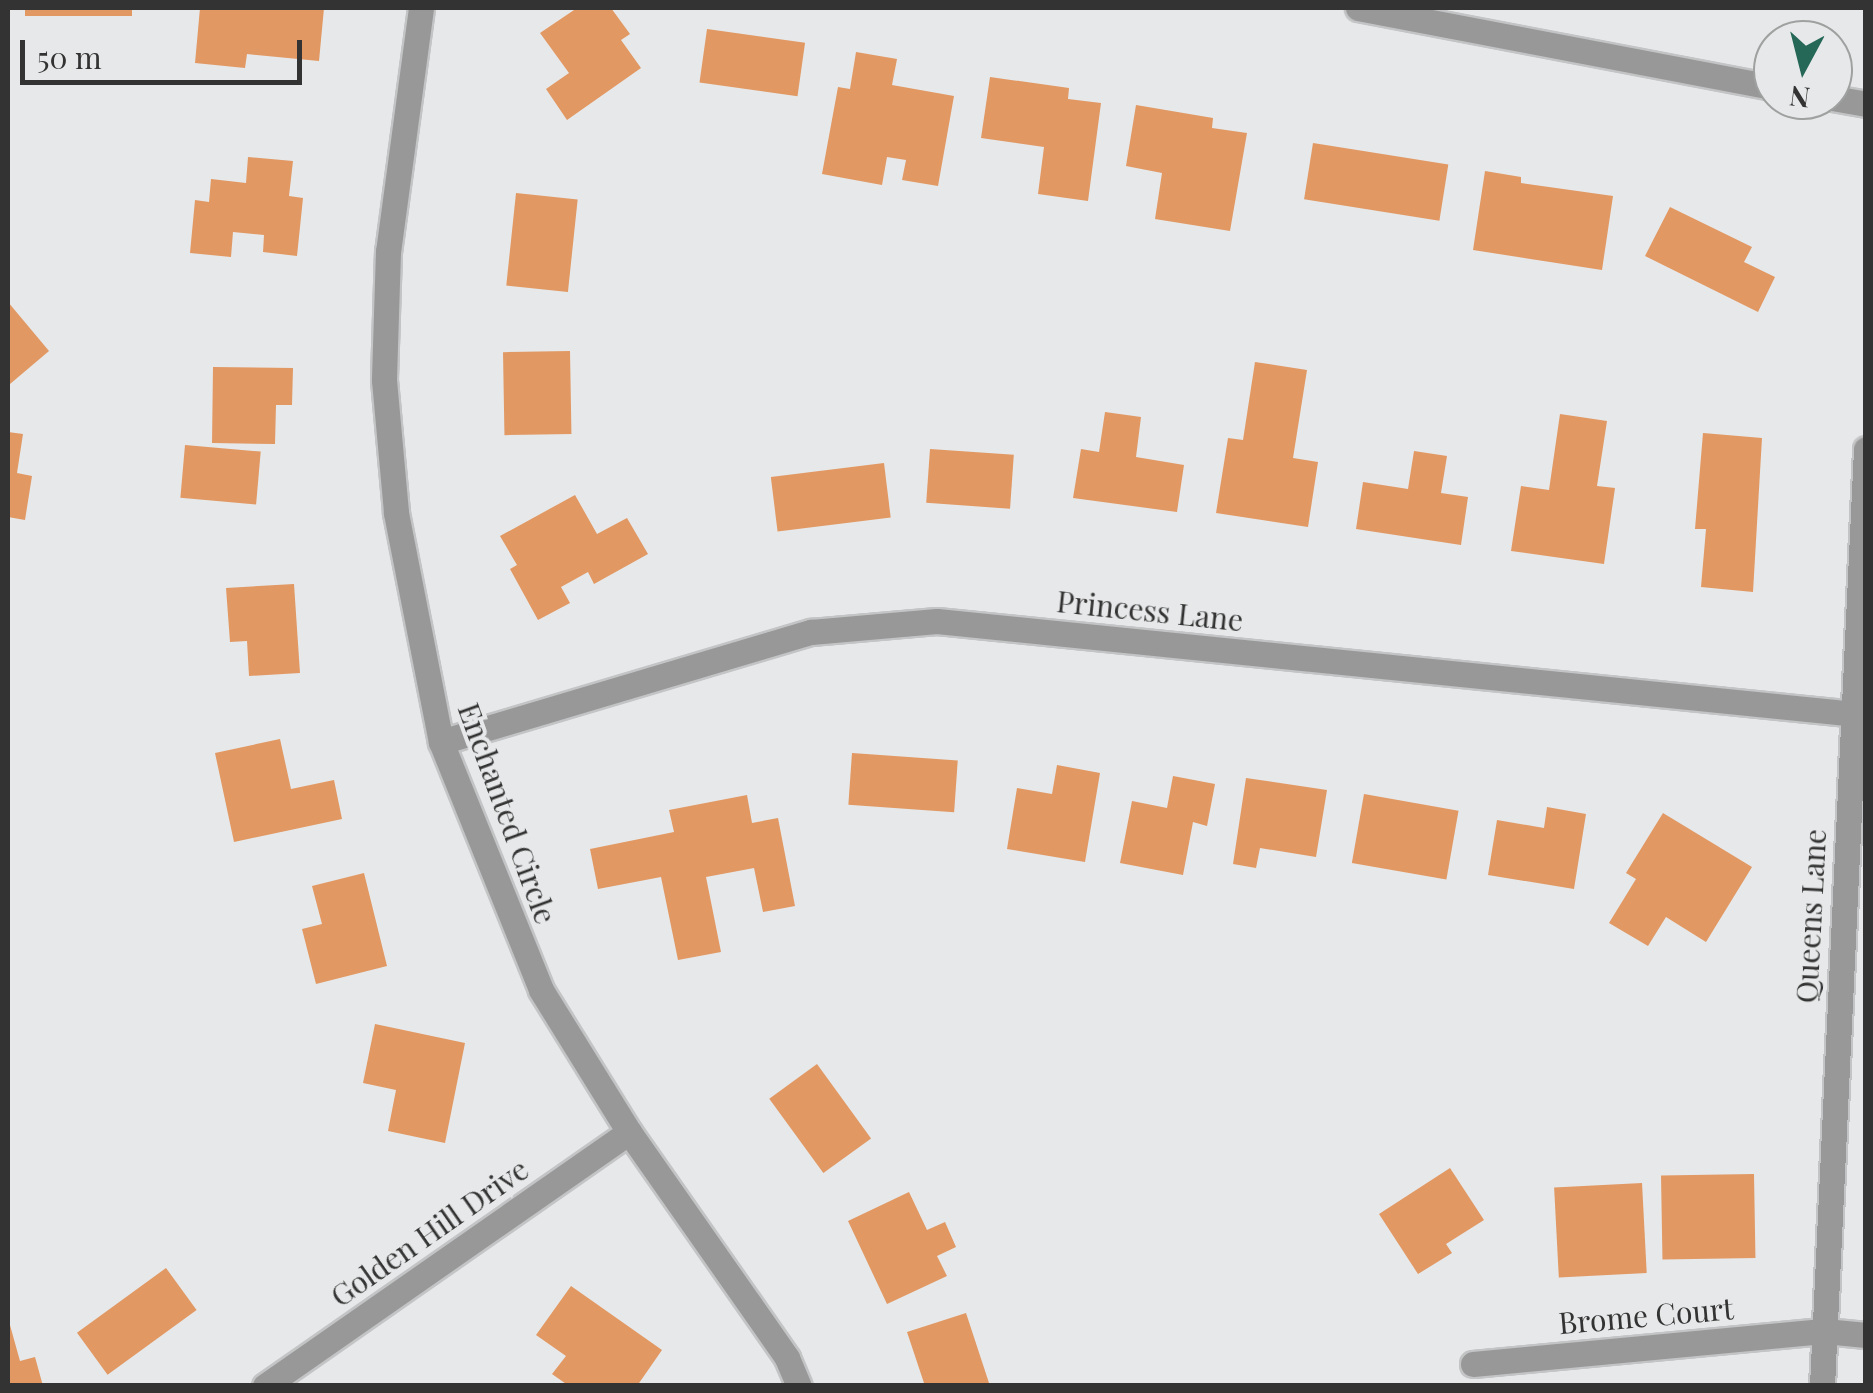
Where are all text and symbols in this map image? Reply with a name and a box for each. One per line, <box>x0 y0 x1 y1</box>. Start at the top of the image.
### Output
scale bar <box>25 20 308 82</box>
north arrow <box>1753 20 1853 120</box>
text: 50 m <box>37 37 102 77</box>
text: N <box>1787 79 1812 118</box>
street label: Princess Lane <box>1055 582 1245 638</box>
street label: Enchanted Circle <box>451 698 565 928</box>
street label: Queens Lane <box>1787 828 1833 1004</box>
street label: Golden Hill Drive <box>323 1150 535 1314</box>
street label: Brome Court <box>1557 1289 1735 1341</box>

